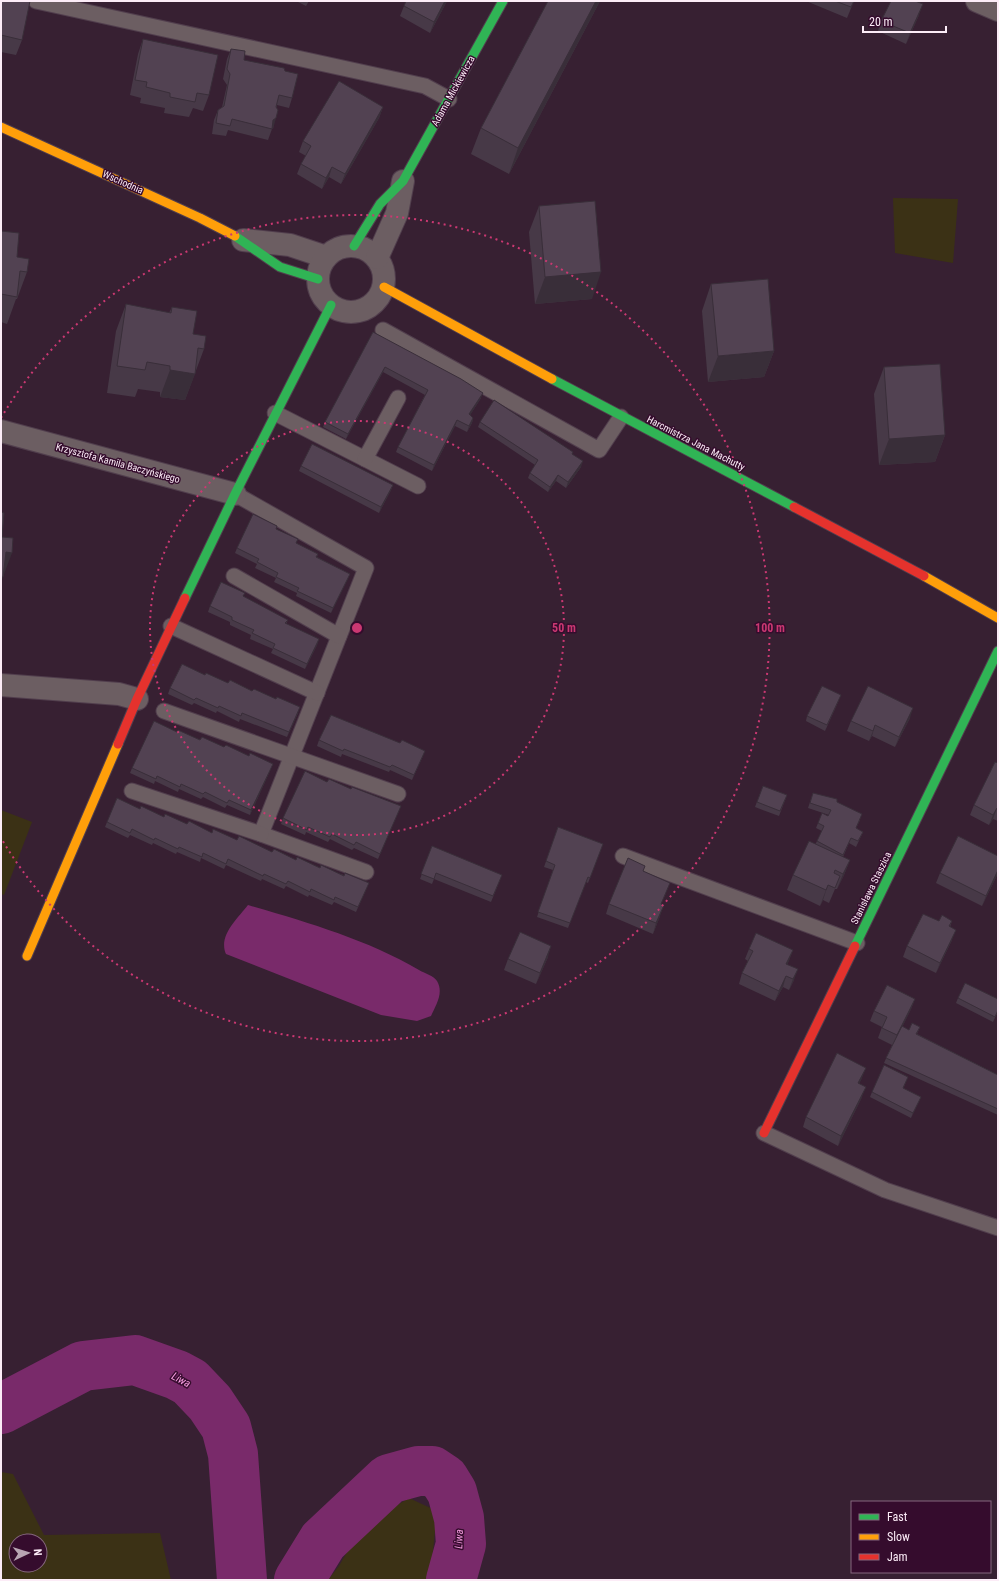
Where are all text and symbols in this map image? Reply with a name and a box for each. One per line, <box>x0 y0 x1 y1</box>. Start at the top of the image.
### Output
scale bar <box>863 8 946 34</box>
text: 20 m <box>869 15 893 29</box>
street label: Adama Mickiewicza <box>429 54 477 128</box>
street label: Wschodnia <box>101 168 145 196</box>
street label: Harcmistrza Jana Machutty <box>645 413 747 473</box>
street label: Krzysztofa Kamila Baczyńskiego <box>55 441 181 485</box>
centre of rings <box>350 621 364 635</box>
text: 50 m <box>552 621 576 635</box>
text: 100 m <box>755 621 785 635</box>
street label: Stanisława Staszica <box>849 850 893 926</box>
water label: Liwa <box>169 1370 193 1390</box>
legend <box>851 1501 991 1573</box>
text: Fast <box>887 1510 908 1524</box>
water label: Liwa <box>452 1529 466 1549</box>
text: Slow <box>887 1530 910 1544</box>
north arrow <box>8 1533 48 1573</box>
text: N <box>31 1549 44 1556</box>
text: Jam <box>887 1550 908 1564</box>

